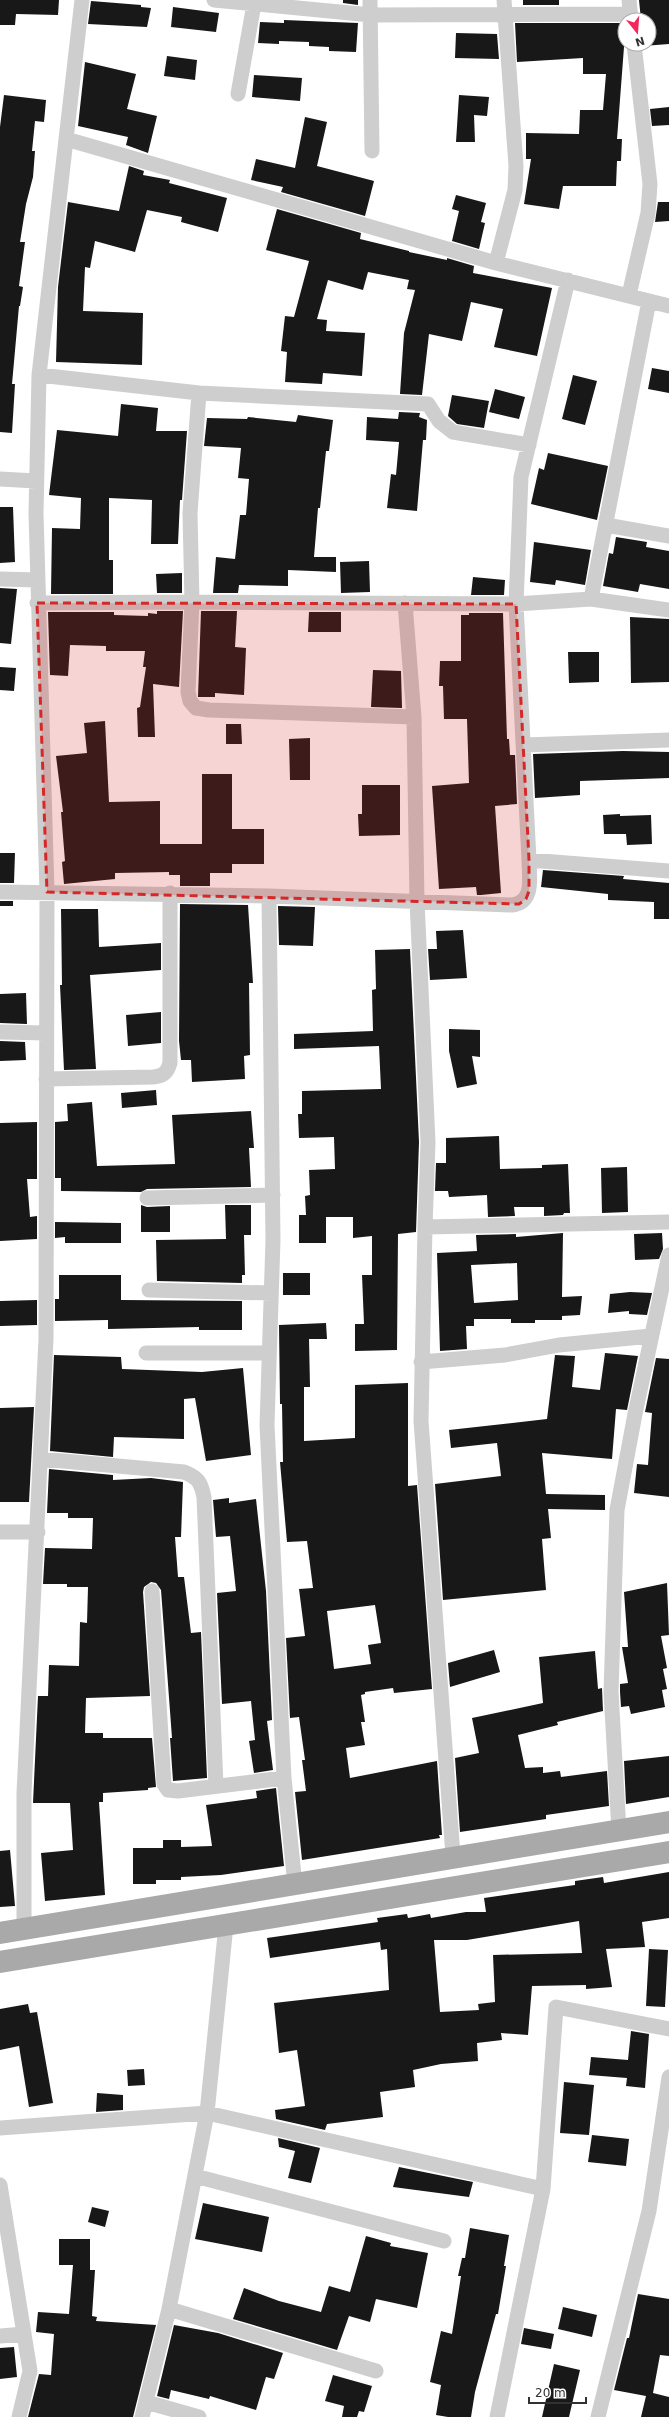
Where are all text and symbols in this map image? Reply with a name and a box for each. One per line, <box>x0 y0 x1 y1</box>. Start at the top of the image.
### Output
north arrow <box>617 12 657 52</box>
text: N <box>633 34 646 49</box>
scale bar <box>529 2379 586 2405</box>
text: 20 m <box>535 2386 566 2400</box>

